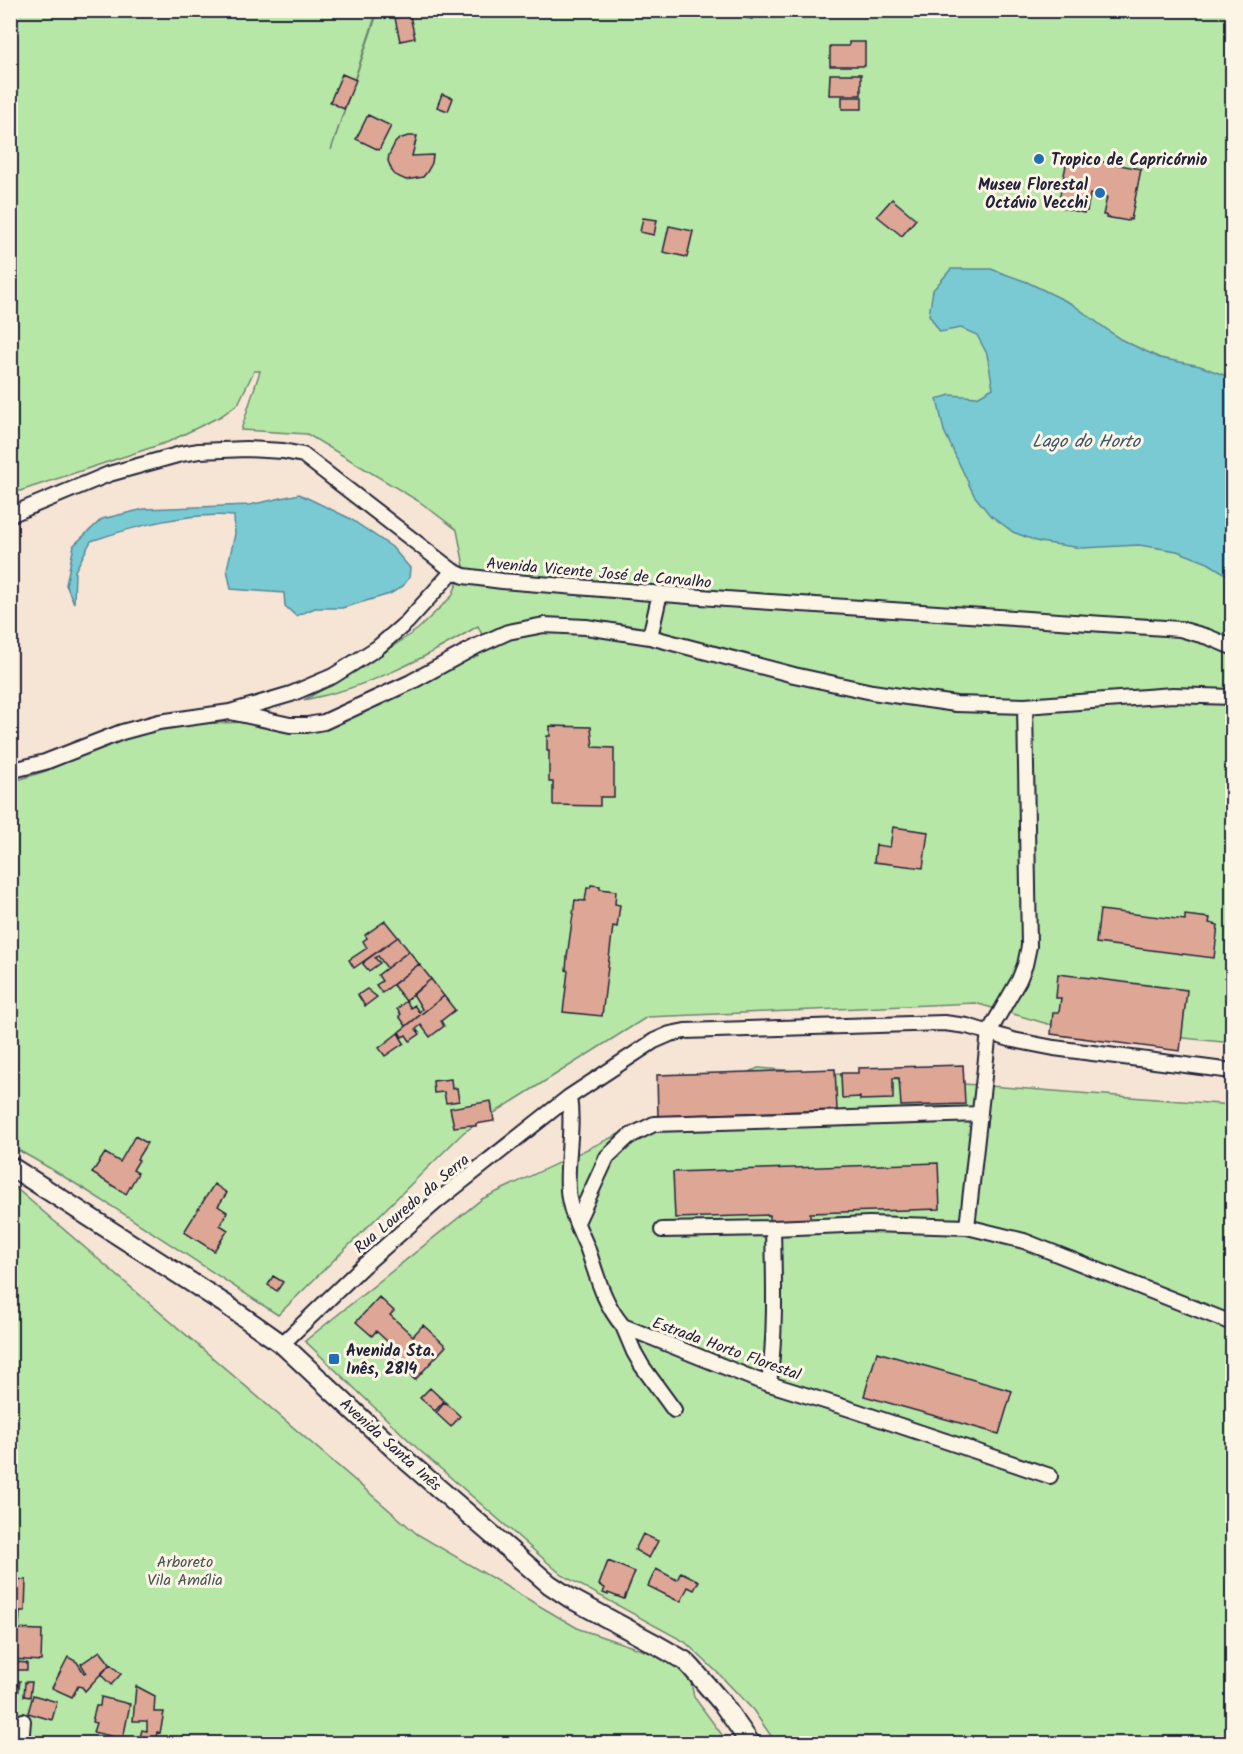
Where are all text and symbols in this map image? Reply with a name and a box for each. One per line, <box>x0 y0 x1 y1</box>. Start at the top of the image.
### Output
place label: Tropico de Capricórnio <box>1051 148 1207 173</box>
marker: Tropico de Capricórnio <box>1032 152 1046 166</box>
place label: Museu Florestal Octávio Vecchi <box>978 173 1089 216</box>
marker: Museu Florestal Octávio Vecchi <box>1093 186 1107 200</box>
water label: Lago do Horto <box>1032 428 1142 457</box>
street label: Avenida Vicente José de Carvalho <box>485 551 712 596</box>
street label: Rua Louredo da Serra <box>349 1148 475 1260</box>
street label: Estrada Horto Florestal <box>649 1311 804 1388</box>
place label: Avenida Sta. Inês, 2814 <box>346 1339 435 1382</box>
marker: Avenida Sta. Inês, 2814 <box>327 1352 341 1366</box>
street label: Avenida Santa Inês <box>333 1392 447 1498</box>
park label: Arboreto Vila Amália <box>147 1550 223 1593</box>

